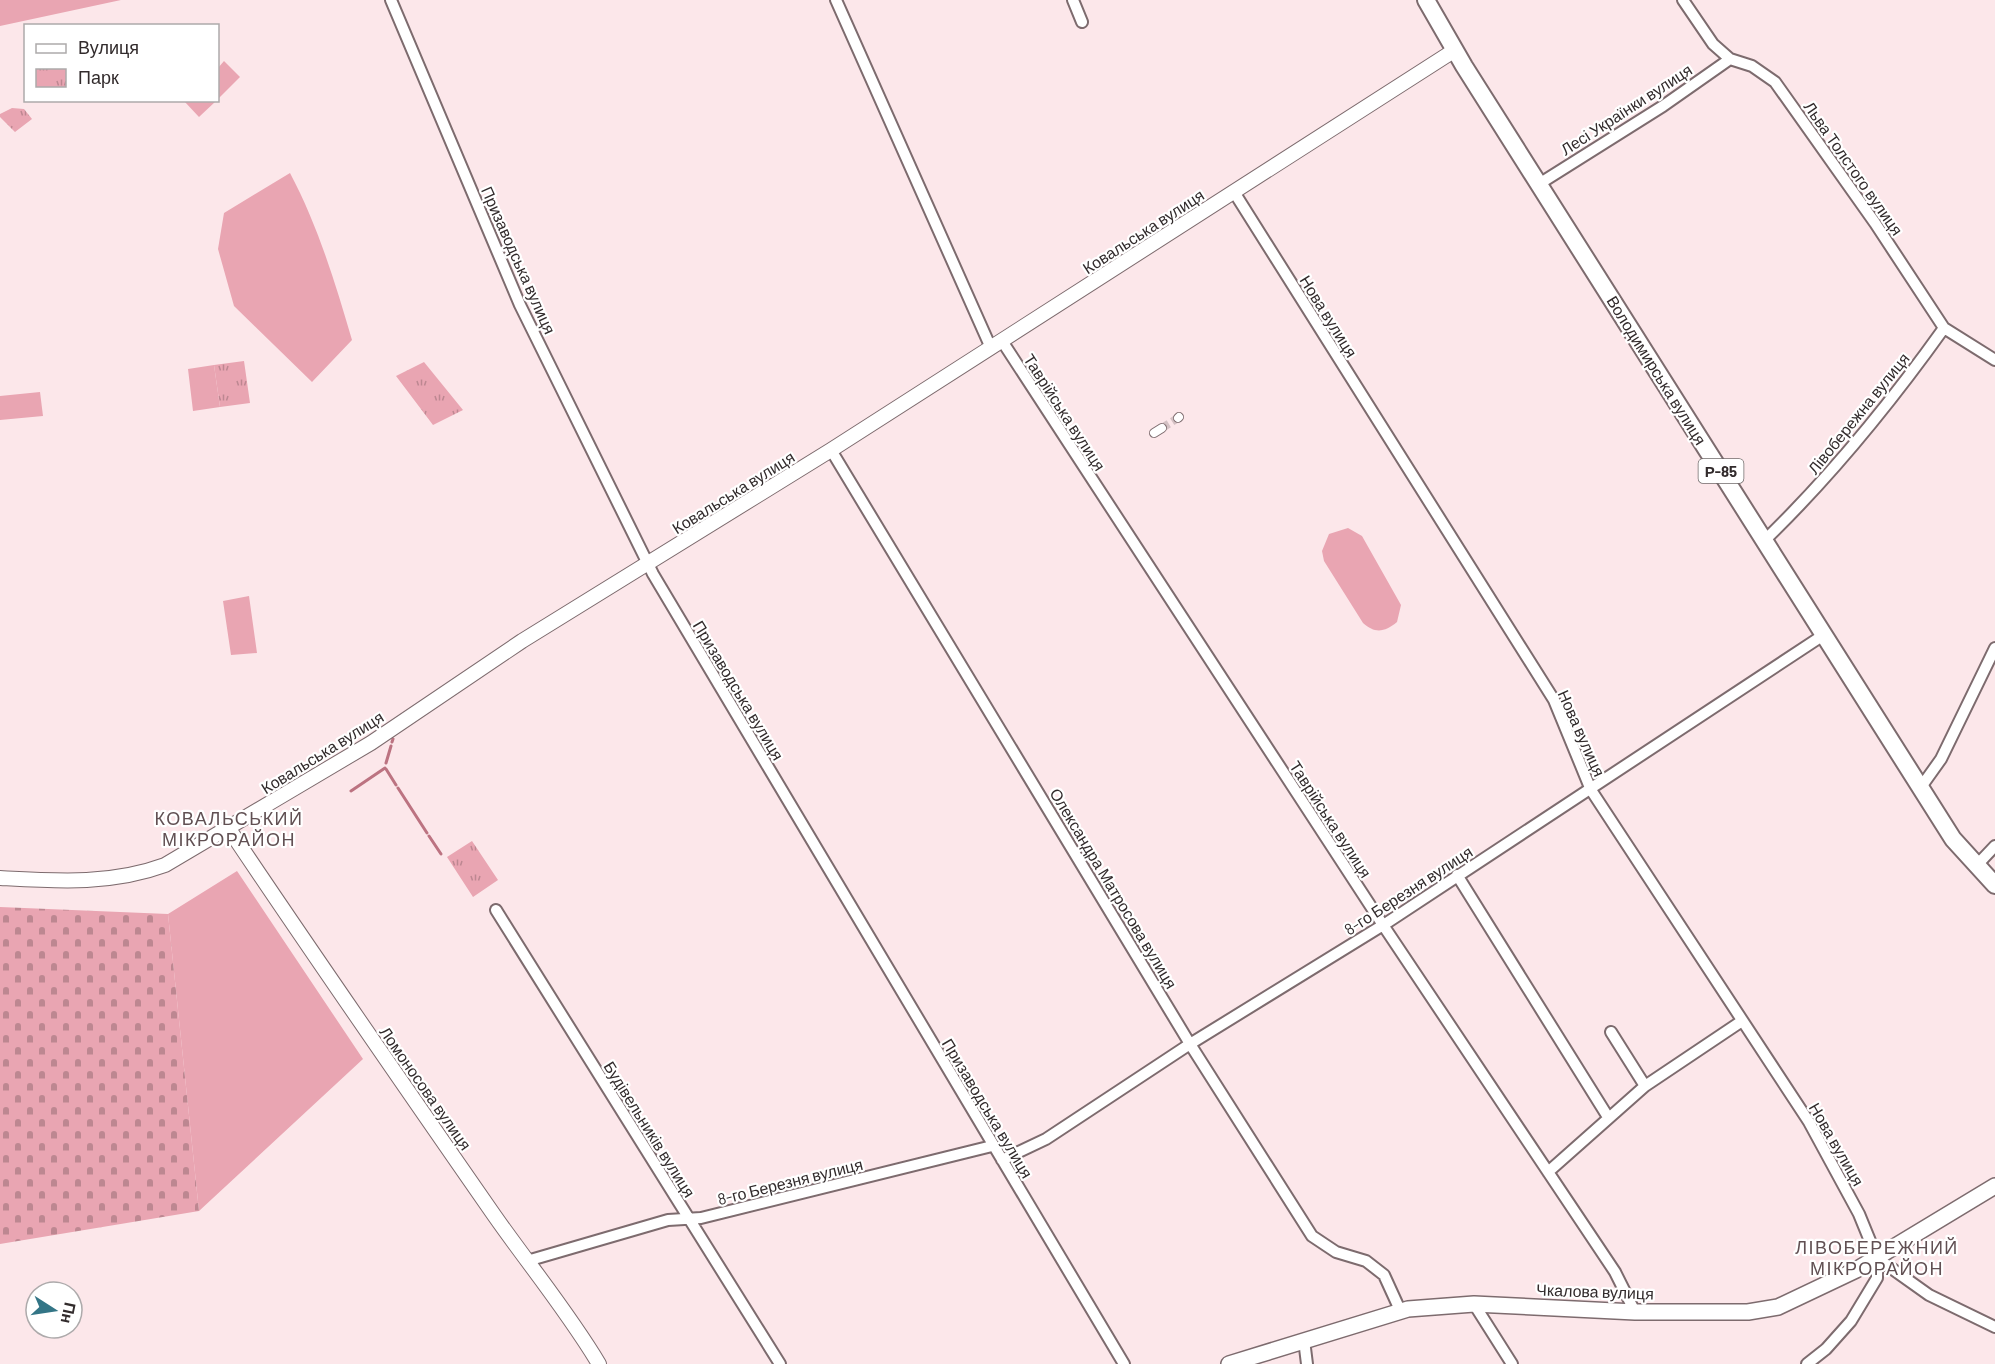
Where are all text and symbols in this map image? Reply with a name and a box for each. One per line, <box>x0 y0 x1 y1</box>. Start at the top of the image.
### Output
legend <box>24 24 219 102</box>
text: Вулиця <box>78 36 139 58</box>
street label: Лесі Українки вулиця <box>1557 59 1695 159</box>
text: Парк <box>78 66 119 88</box>
street label: Льва Толстого вулиця <box>1801 97 1907 239</box>
street label: Призаводська вулиця <box>478 183 560 337</box>
street label: Ковальська вулиця <box>1079 185 1207 277</box>
street label: Нова вулиця <box>1296 272 1362 360</box>
street label: Володимирська вулиця <box>1603 292 1711 448</box>
street label: Лівобережна вулиця <box>1803 349 1913 477</box>
street label: Таврійська вулиця <box>1020 350 1110 474</box>
street label: Ковальська вулиця <box>668 447 798 537</box>
road number: Р-85 <box>1698 459 1744 483</box>
street label: Призаводська вулиця <box>690 617 788 763</box>
street label: Нова вулиця <box>1554 687 1610 779</box>
street label: Ковальська вулиця <box>257 707 387 797</box>
street label: Таврійська вулиця <box>1286 757 1376 881</box>
street label: Олександра Матросова вулиця <box>1047 784 1181 992</box>
district label: КОВАЛЬСЬКИЙ МІКРОРАЙОН <box>155 807 304 850</box>
street label: 8-го Березня вулиця <box>1340 841 1476 939</box>
street label: Ломоносова вулиця <box>376 1023 476 1153</box>
street label: Призаводська вулиця <box>939 1035 1037 1181</box>
street label: Будівельників вулиця <box>600 1057 700 1201</box>
street label: Нова вулиця <box>1806 1099 1868 1189</box>
street label: 8-го Березня вулиця <box>715 1154 865 1208</box>
district label: ЛІВОБЕРЕЖНИЙ МІКРОРАЙОН <box>1795 1236 1959 1279</box>
street label: Чкалова вулиця <box>1536 1279 1654 1303</box>
north arrow <box>24 1280 84 1340</box>
text: Пн <box>58 1301 81 1326</box>

